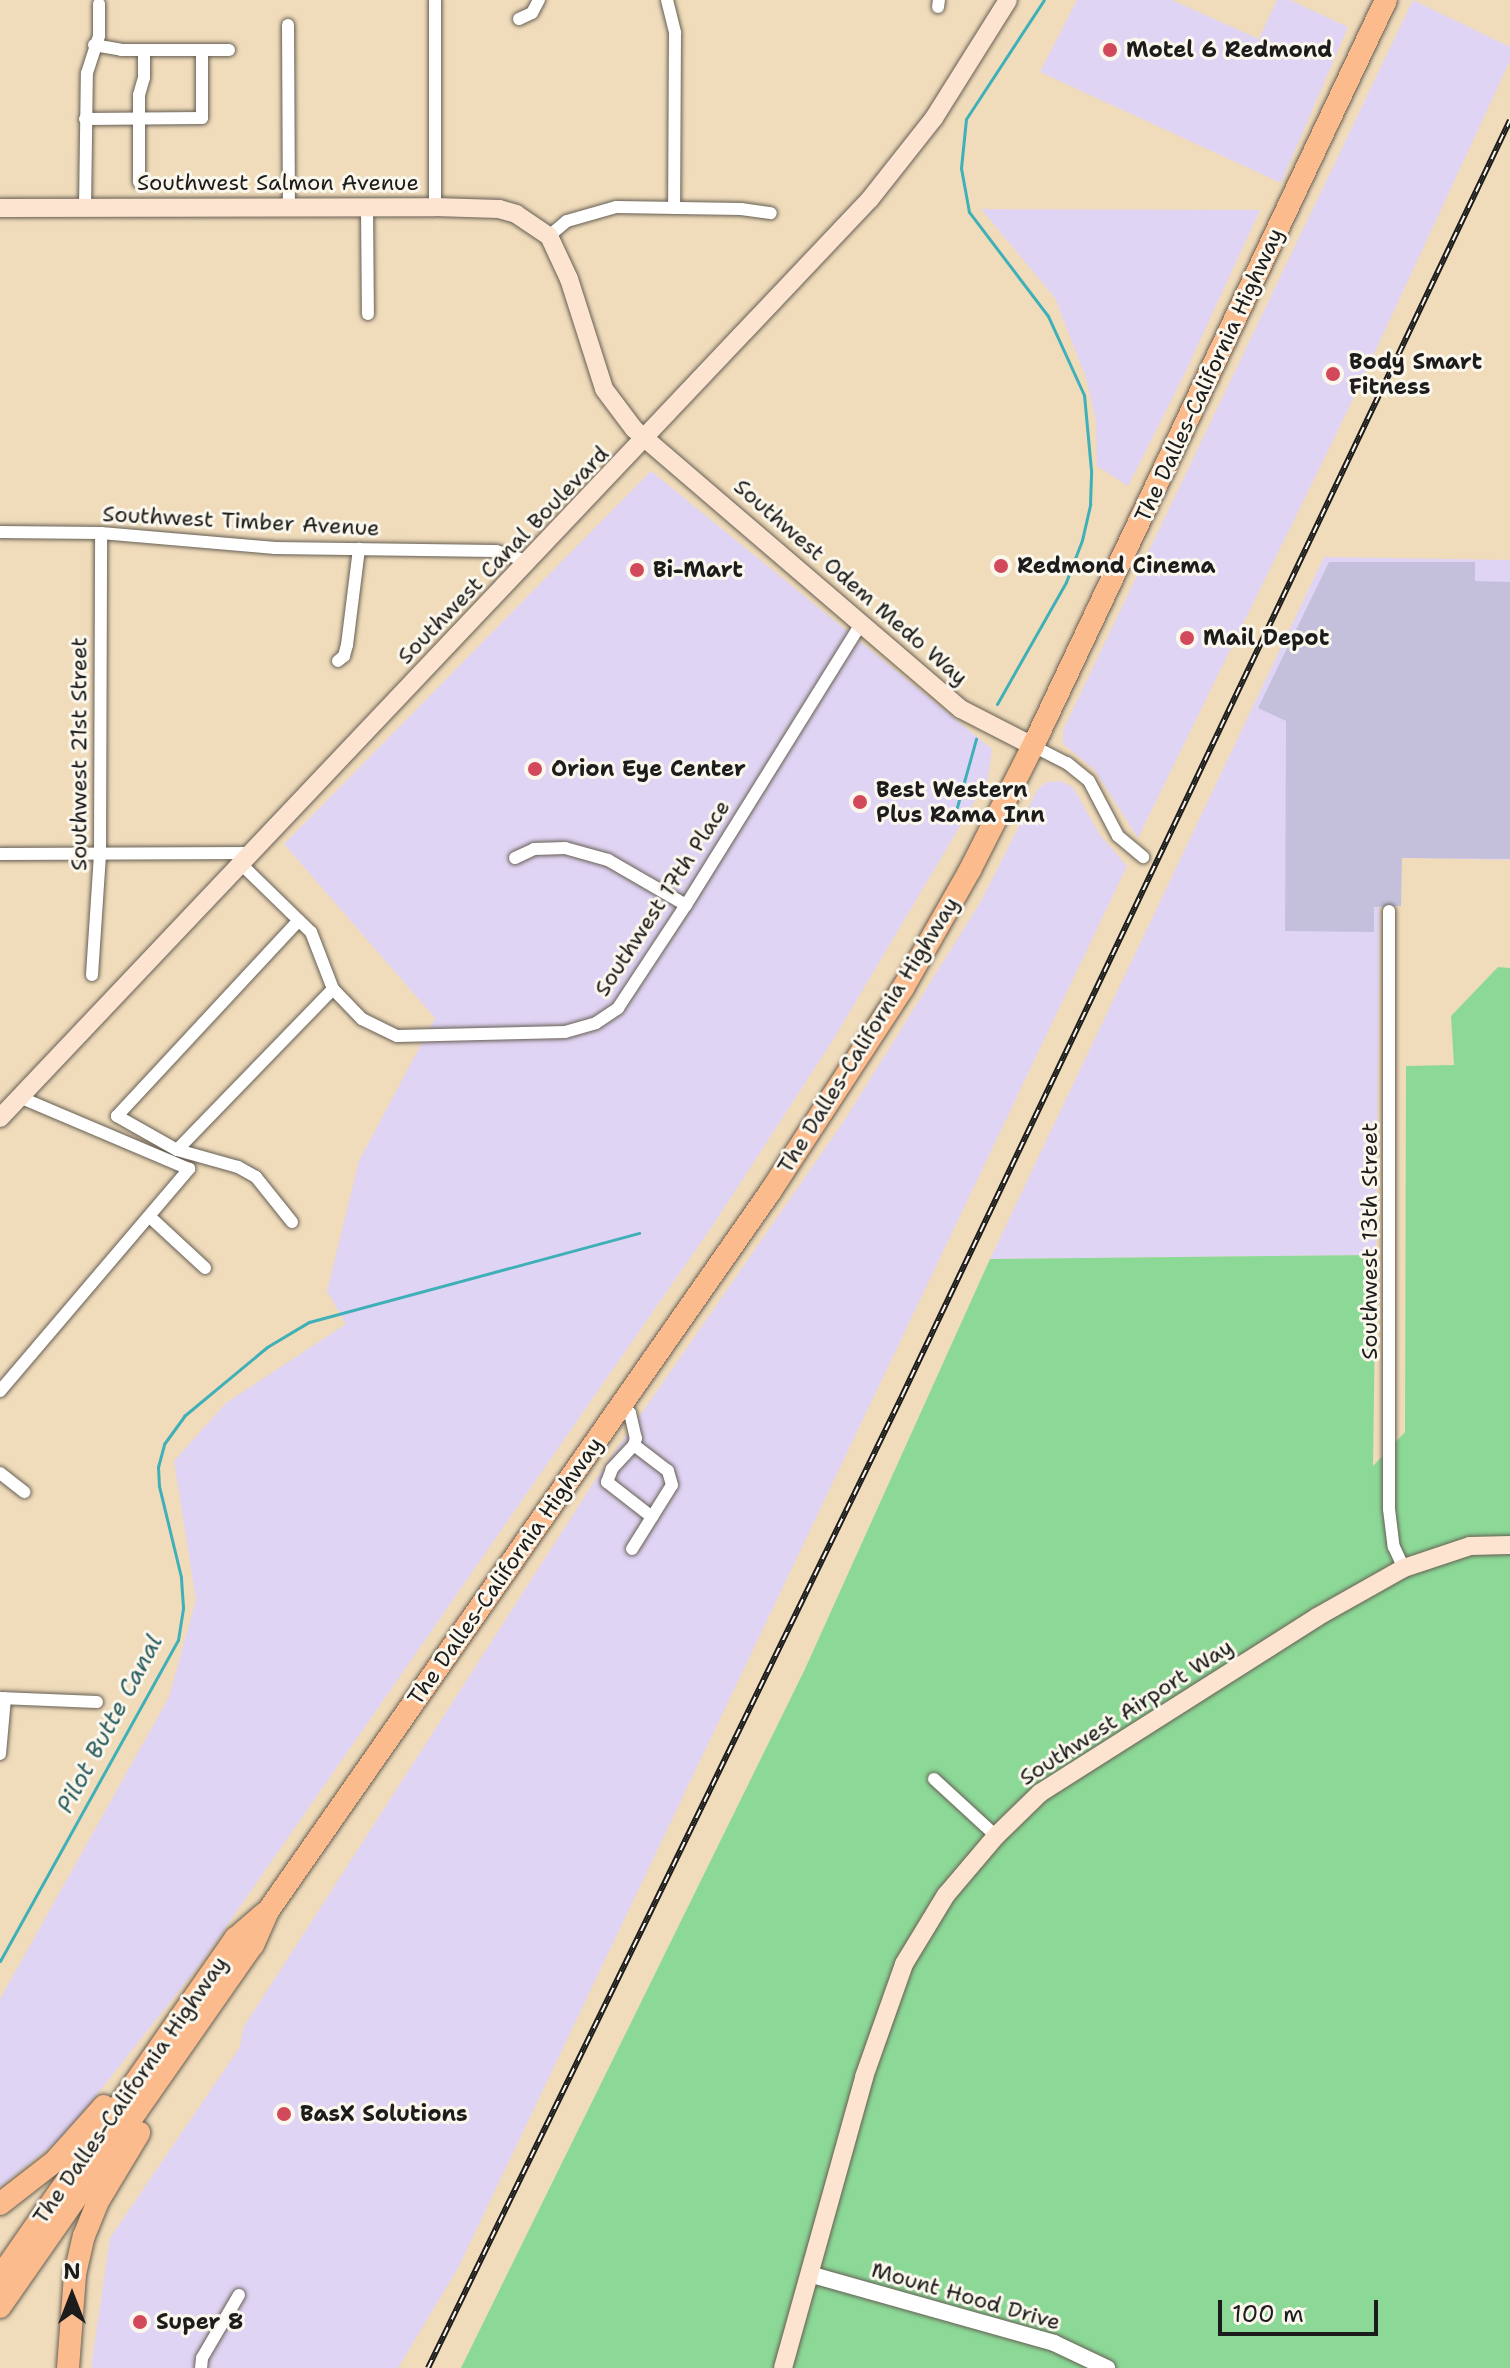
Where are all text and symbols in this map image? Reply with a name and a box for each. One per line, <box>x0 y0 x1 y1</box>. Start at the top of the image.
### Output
place label: Motel 6 Redmond <box>1126 37 1332 63</box>
marker: Motel 6 Redmond <box>1101 41 1119 59</box>
street label: Southwest Salmon Avenue <box>137 170 419 196</box>
street label: The Dalles-California Highway <box>1129 224 1289 526</box>
place label: Body Smart Fitness <box>1349 348 1482 400</box>
marker: Body Smart Fitness <box>1324 365 1342 383</box>
street label: Southwest Canal Boulevard <box>392 441 614 669</box>
street label: Southwest Odem Medo Way <box>729 473 973 691</box>
street label: Southwest Timber Avenue <box>102 501 380 541</box>
place label: Redmond Cinema <box>1017 553 1215 579</box>
place label: Bi-Mart <box>653 557 743 583</box>
marker: Redmond Cinema <box>992 557 1010 575</box>
marker: Bi-Mart <box>628 561 646 579</box>
place label: Mail Depot <box>1203 625 1329 651</box>
marker: Mail Depot <box>1178 629 1196 647</box>
street label: Southwest 21st Street <box>66 637 92 871</box>
place label: Orion Eye Center <box>551 756 746 782</box>
marker: Orion Eye Center <box>526 760 544 778</box>
place label: Best Western Plus Rama Inn <box>876 776 1045 828</box>
marker: Best Western Plus Rama Inn <box>851 793 869 811</box>
street label: Southwest 17th Place <box>589 795 735 1001</box>
street label: The Dalles-California Highway <box>772 892 964 1178</box>
street label: Southwest 13th Street <box>1357 1122 1383 1360</box>
street label: The Dalles-California Highway <box>402 1432 608 1710</box>
water label: Pilot Butte Canal <box>51 1630 169 1818</box>
street label: Southwest Airport Way <box>1014 1633 1238 1791</box>
street label: The Dalles-California Highway <box>27 1951 233 2229</box>
place label: BasX Solutions <box>300 2101 468 2127</box>
marker: BasX Solutions <box>275 2105 293 2123</box>
north arrow <box>32 2256 112 2336</box>
street label: Mount Hood Drive <box>869 2256 1063 2336</box>
text: N <box>63 2257 81 2286</box>
scale bar <box>1222 2284 1382 2334</box>
text: 100 m <box>1232 2298 1304 2330</box>
place label: Super 8 <box>156 2309 243 2335</box>
marker: Super 8 <box>131 2313 149 2331</box>

